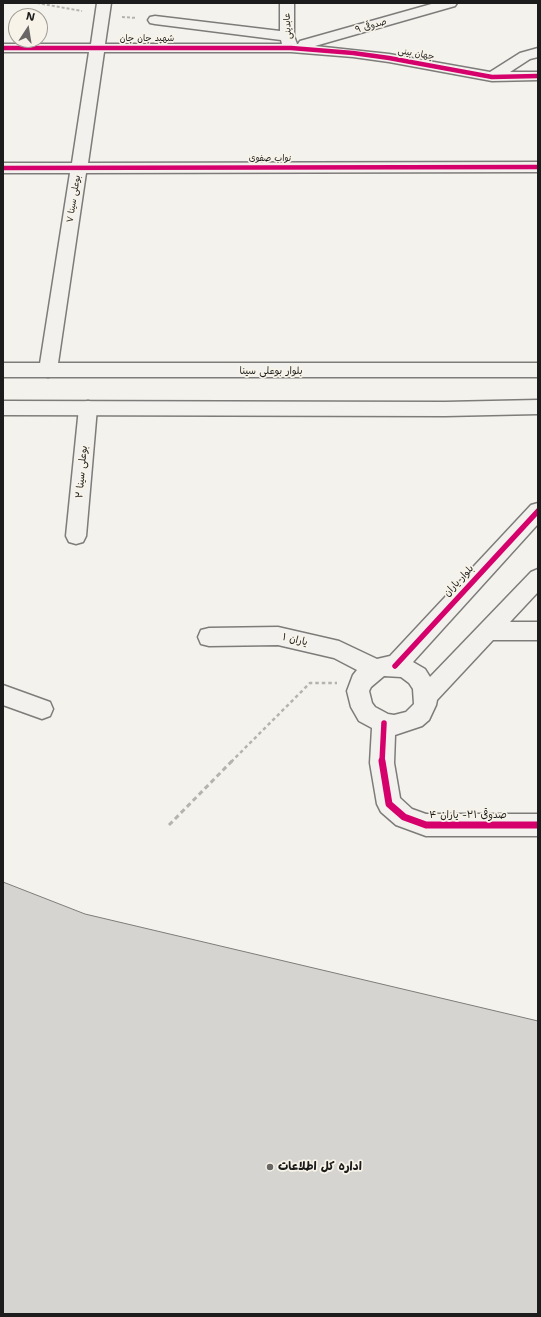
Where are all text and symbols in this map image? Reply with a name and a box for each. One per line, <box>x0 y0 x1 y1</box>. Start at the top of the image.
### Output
north arrow <box>8 8 48 48</box>
text: N <box>25 9 36 25</box>
street label: عابدینی <box>282 13 294 39</box>
street label: صدوقی ۹ <box>354 16 388 36</box>
street label: شهید جان جان <box>120 34 174 44</box>
street label: جهان بینی <box>397 45 435 63</box>
street label: نواب صفوی <box>249 154 291 164</box>
street label: بوعلی سینا ۷ <box>65 174 83 224</box>
street label: بلوار بوعلی سینا <box>239 365 303 377</box>
street label: بوعلی سینا ۲ <box>74 445 90 499</box>
street label: بلوار یاران <box>441 563 477 599</box>
street label: یاران ۱ <box>281 631 309 649</box>
street label: صدوقی ۲۱- یاران ۴ <box>429 809 507 821</box>
place label: اداره کل اطلاعات <box>278 1160 362 1174</box>
marker: اداره کل اطلاعات <box>265 1162 275 1172</box>

